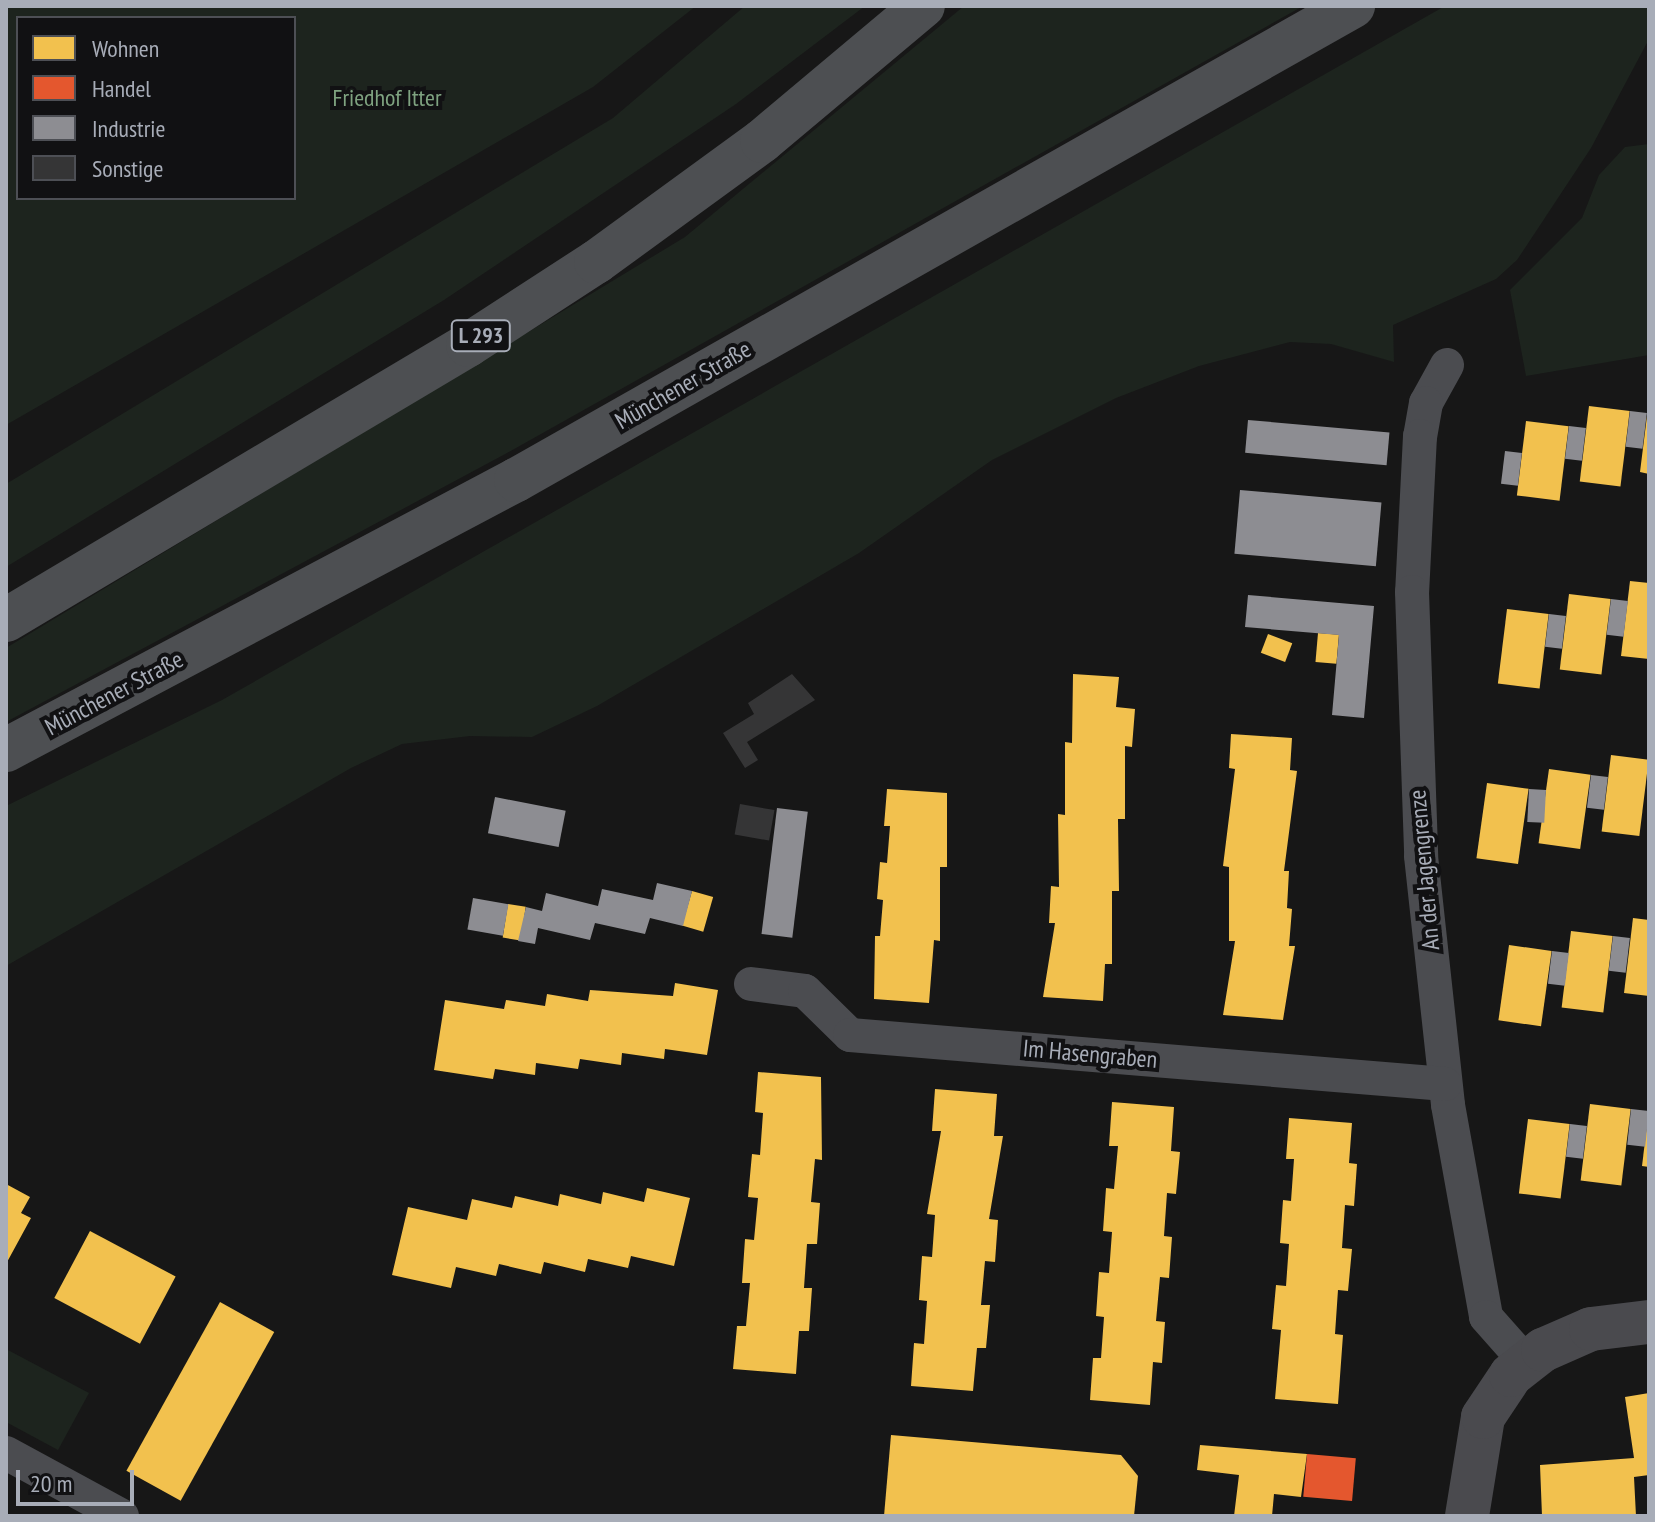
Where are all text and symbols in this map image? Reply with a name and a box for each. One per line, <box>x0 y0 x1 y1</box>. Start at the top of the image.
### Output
legend <box>16 16 296 200</box>
text: Wohnen <box>92 33 159 64</box>
text: Handel <box>92 73 151 104</box>
park label: Friedhof Itter <box>332 84 442 112</box>
text: Industrie <box>92 113 165 144</box>
text: Sonstige <box>92 153 163 184</box>
road number: L 293 <box>449 318 513 354</box>
street label: Münchener Straße <box>610 335 756 435</box>
street label: Münchener Straße <box>40 645 188 741</box>
street label: An der Jagengrenze <box>1403 789 1445 951</box>
street label: Im Hasengraben <box>1022 1034 1158 1074</box>
scale bar <box>20 1454 138 1504</box>
text: 20 m <box>30 1468 72 1499</box>

